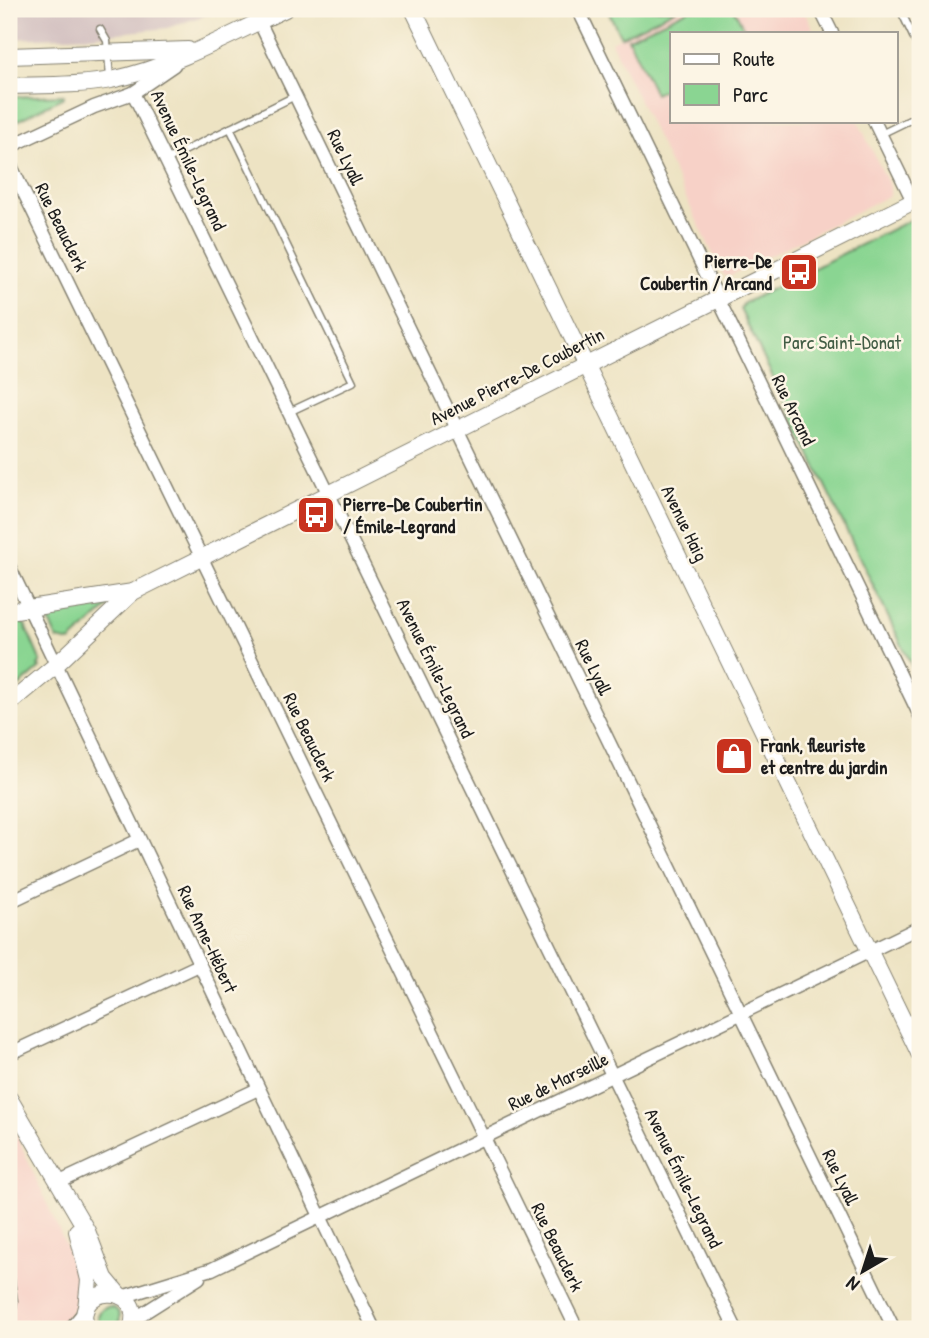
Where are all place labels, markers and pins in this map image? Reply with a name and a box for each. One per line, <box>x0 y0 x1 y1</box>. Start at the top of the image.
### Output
place label: Pierre-De Coubertin / Arcand <box>640 248 773 296</box>
bus stop icon: Pierre-De Coubertin / Arcand <box>778 251 820 293</box>
place label: Pierre-De Coubertin / Émile-Legrand <box>343 491 483 540</box>
bus stop icon: Pierre-De Coubertin / Émile-Legrand <box>295 494 337 536</box>
place label: Frank, fleuriste et centre du jardin <box>760 732 888 780</box>
shop icon: Frank, fleuriste et centre du jardin <box>713 735 755 777</box>

